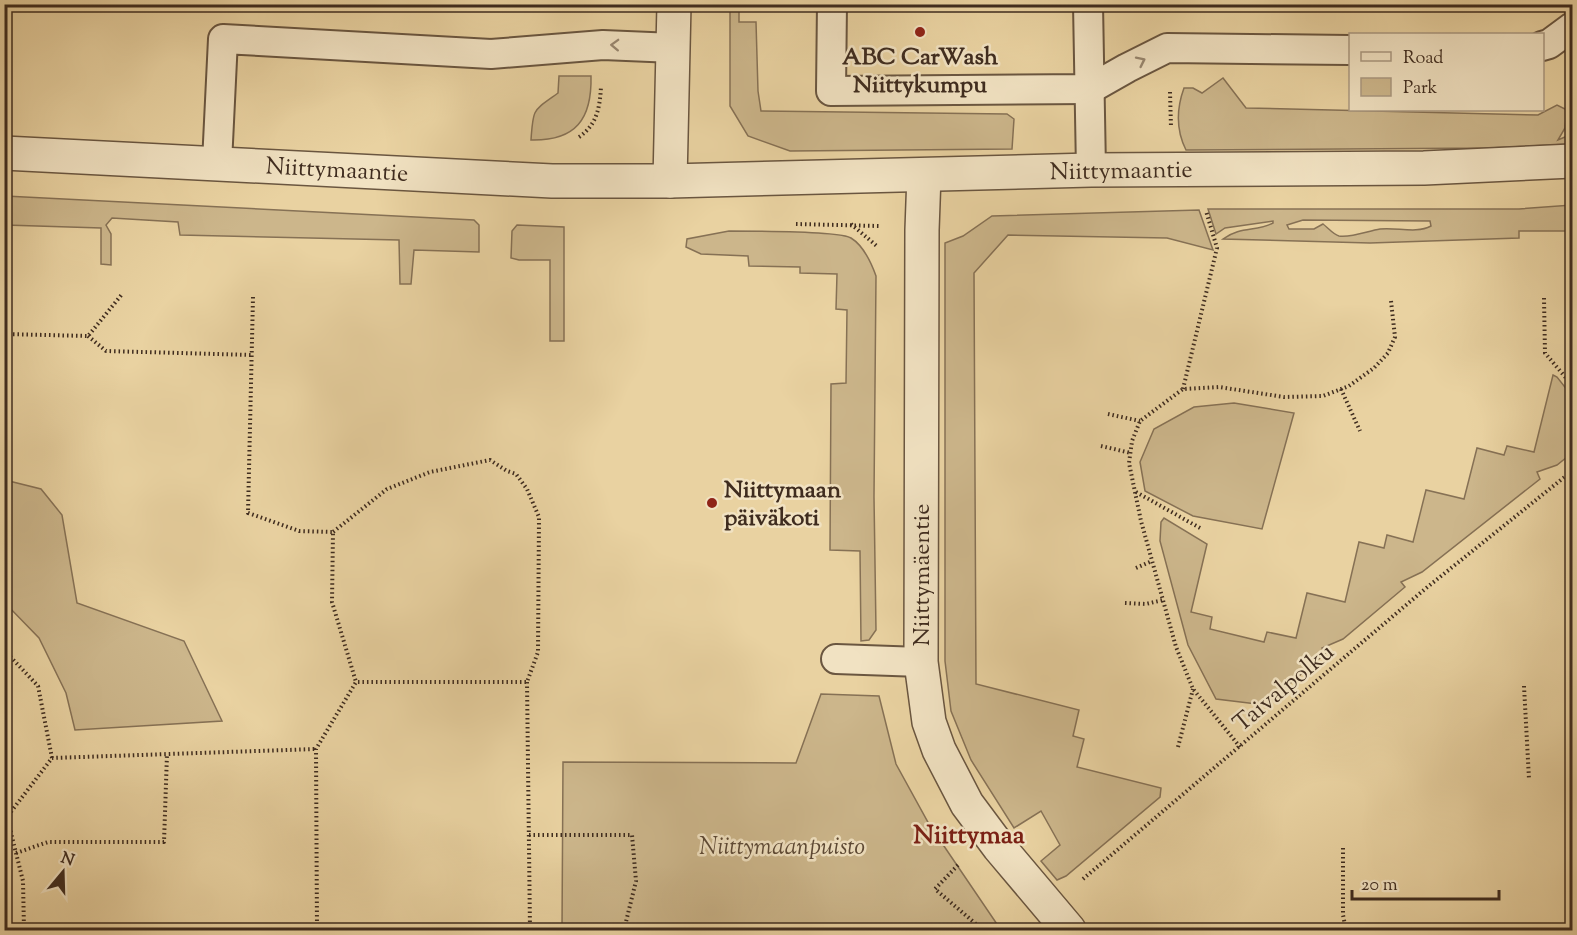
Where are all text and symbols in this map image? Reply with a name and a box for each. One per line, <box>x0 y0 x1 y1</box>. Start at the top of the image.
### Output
marker: ABC CarWash Niittykumpu <box>913 25 927 39</box>
legend <box>1349 33 1544 111</box>
one-way arrow <box>611 39 620 52</box>
place label: ABC CarWash Niittykumpu <box>842 41 999 103</box>
text: Road <box>1403 46 1443 72</box>
one-way arrow <box>1134 57 1145 68</box>
text: Park <box>1403 76 1438 102</box>
street label: Niittymaantie <box>265 150 409 192</box>
street label: Niittymaantie <box>1049 154 1193 190</box>
place label: Niittymaan päiväkoti <box>724 474 842 536</box>
marker: Niittymaan päiväkoti <box>705 496 719 510</box>
street label: Niittymäentie <box>906 504 940 646</box>
street label: Taivalpolku <box>1227 636 1342 741</box>
district label: Niittymaa <box>913 818 1025 855</box>
park label: Niittymaanpuisto <box>699 831 865 865</box>
north arrow <box>33 842 93 902</box>
text: N <box>57 847 77 873</box>
scale bar <box>1352 863 1499 901</box>
text: 20 m <box>1361 873 1398 899</box>

